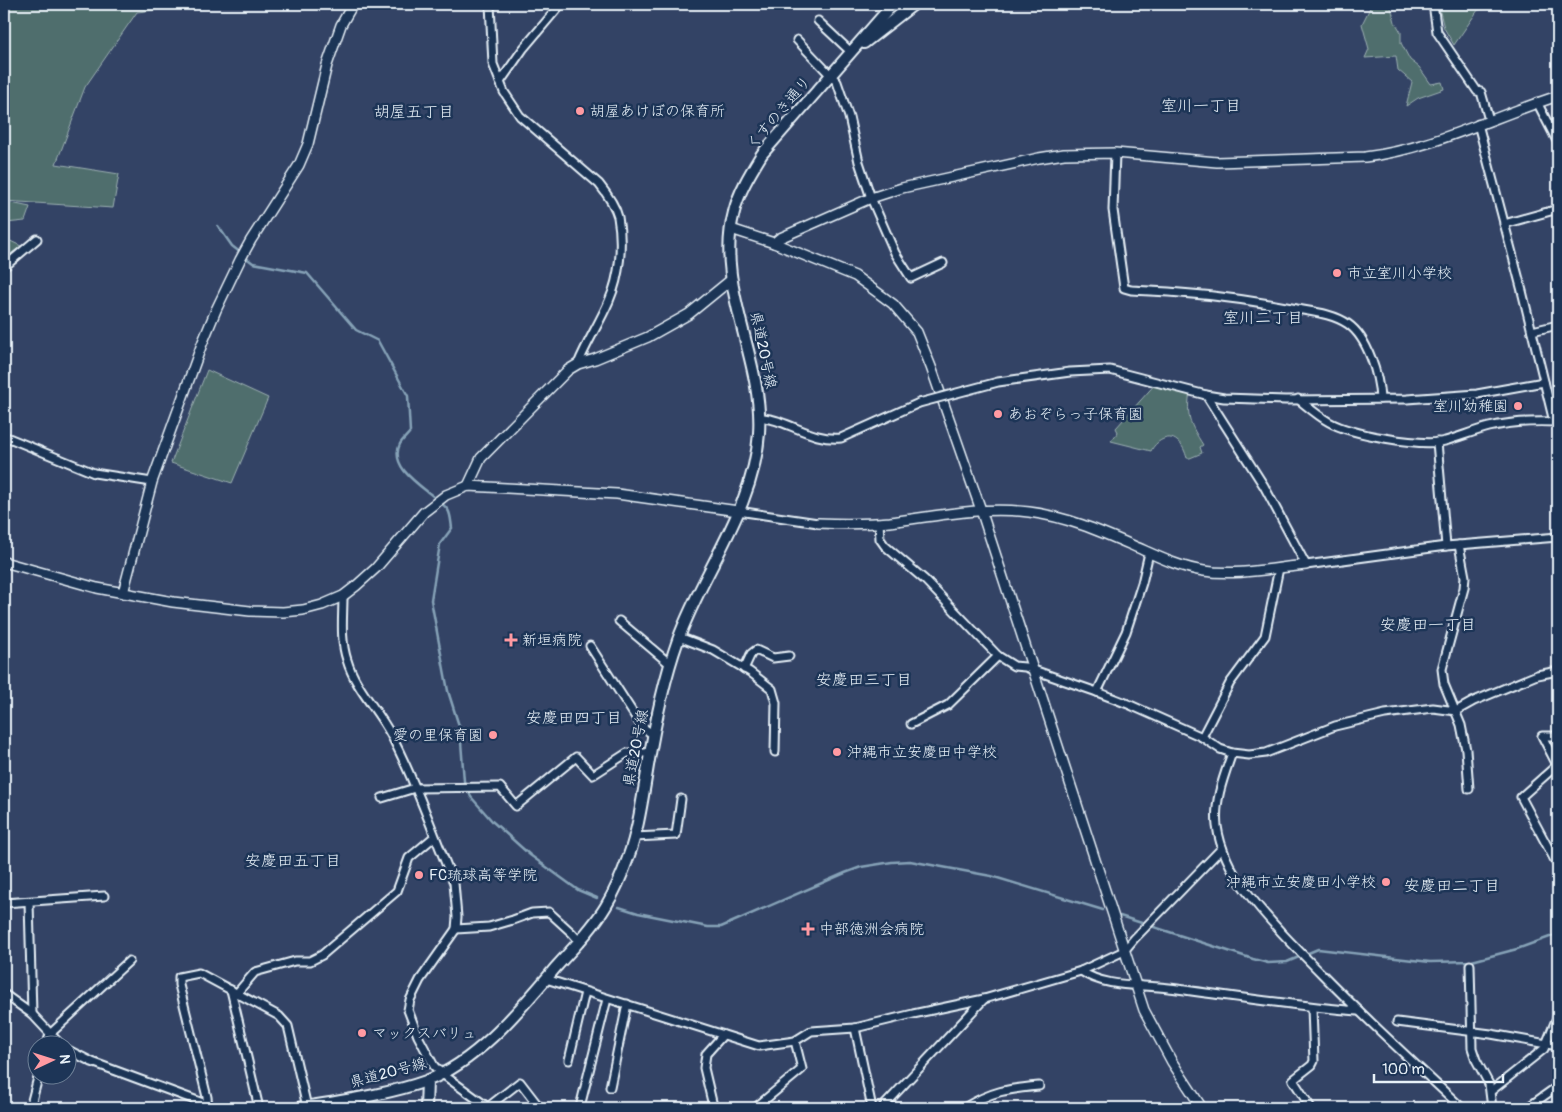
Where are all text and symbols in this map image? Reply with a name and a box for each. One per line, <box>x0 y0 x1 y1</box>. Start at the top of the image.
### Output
street label: くすのき通り <box>743 72 815 154</box>
district label: 室川一丁目 <box>1161 96 1241 116</box>
district label: 胡屋五丁目 <box>374 102 454 122</box>
place label: 胡屋あけぼの保育所 <box>590 102 725 121</box>
marker: 胡屋あけぼの保育所 <box>574 105 586 117</box>
place label: 市立室川小学校 <box>1347 264 1452 283</box>
marker: 市立室川小学校 <box>1331 267 1343 279</box>
district label: 室川二丁目 <box>1223 308 1303 328</box>
street label: 県道20号線 <box>746 310 780 390</box>
place label: 室川幼稚園 <box>1433 397 1508 416</box>
marker: 室川幼稚園 <box>1512 400 1524 412</box>
place label: あおぞらっ子保育園 <box>1008 405 1143 424</box>
marker: あおぞらっ子保育園 <box>992 408 1004 420</box>
district label: 安慶田一丁目 <box>1380 615 1476 635</box>
place label: 新垣病院 <box>522 631 582 650</box>
marker: 新垣病院 <box>504 633 518 647</box>
district label: 安慶田三丁目 <box>816 670 912 690</box>
district label: 安慶田四丁目 <box>526 708 622 728</box>
street label: 県道20号線 <box>619 708 653 788</box>
place label: 愛の里保育園 <box>393 726 483 745</box>
marker: 愛の里保育園 <box>487 729 499 741</box>
place label: 沖縄市立安慶田中学校 <box>847 743 997 762</box>
marker: 沖縄市立安慶田中学校 <box>831 746 843 758</box>
district label: 安慶田五丁目 <box>245 851 341 871</box>
place label: FC琉球高等学院 <box>429 866 537 885</box>
marker: FC琉球高等学院 <box>413 869 425 881</box>
place label: 沖縄市立安慶田小学校 <box>1226 873 1376 892</box>
marker: 沖縄市立安慶田小学校 <box>1380 876 1392 888</box>
district label: 安慶田二丁目 <box>1404 876 1500 896</box>
place label: 中部徳洲会病院 <box>819 920 924 939</box>
marker: 中部徳洲会病院 <box>801 922 815 936</box>
place label: マックスバリュ <box>372 1024 477 1043</box>
marker: マックスバリュ <box>356 1027 368 1039</box>
north arrow <box>28 1034 78 1084</box>
scale bar <box>1374 1052 1503 1084</box>
text: N <box>56 1054 73 1064</box>
street label: 県道20号線 <box>348 1054 428 1092</box>
text: 100 m <box>1382 1060 1425 1079</box>

